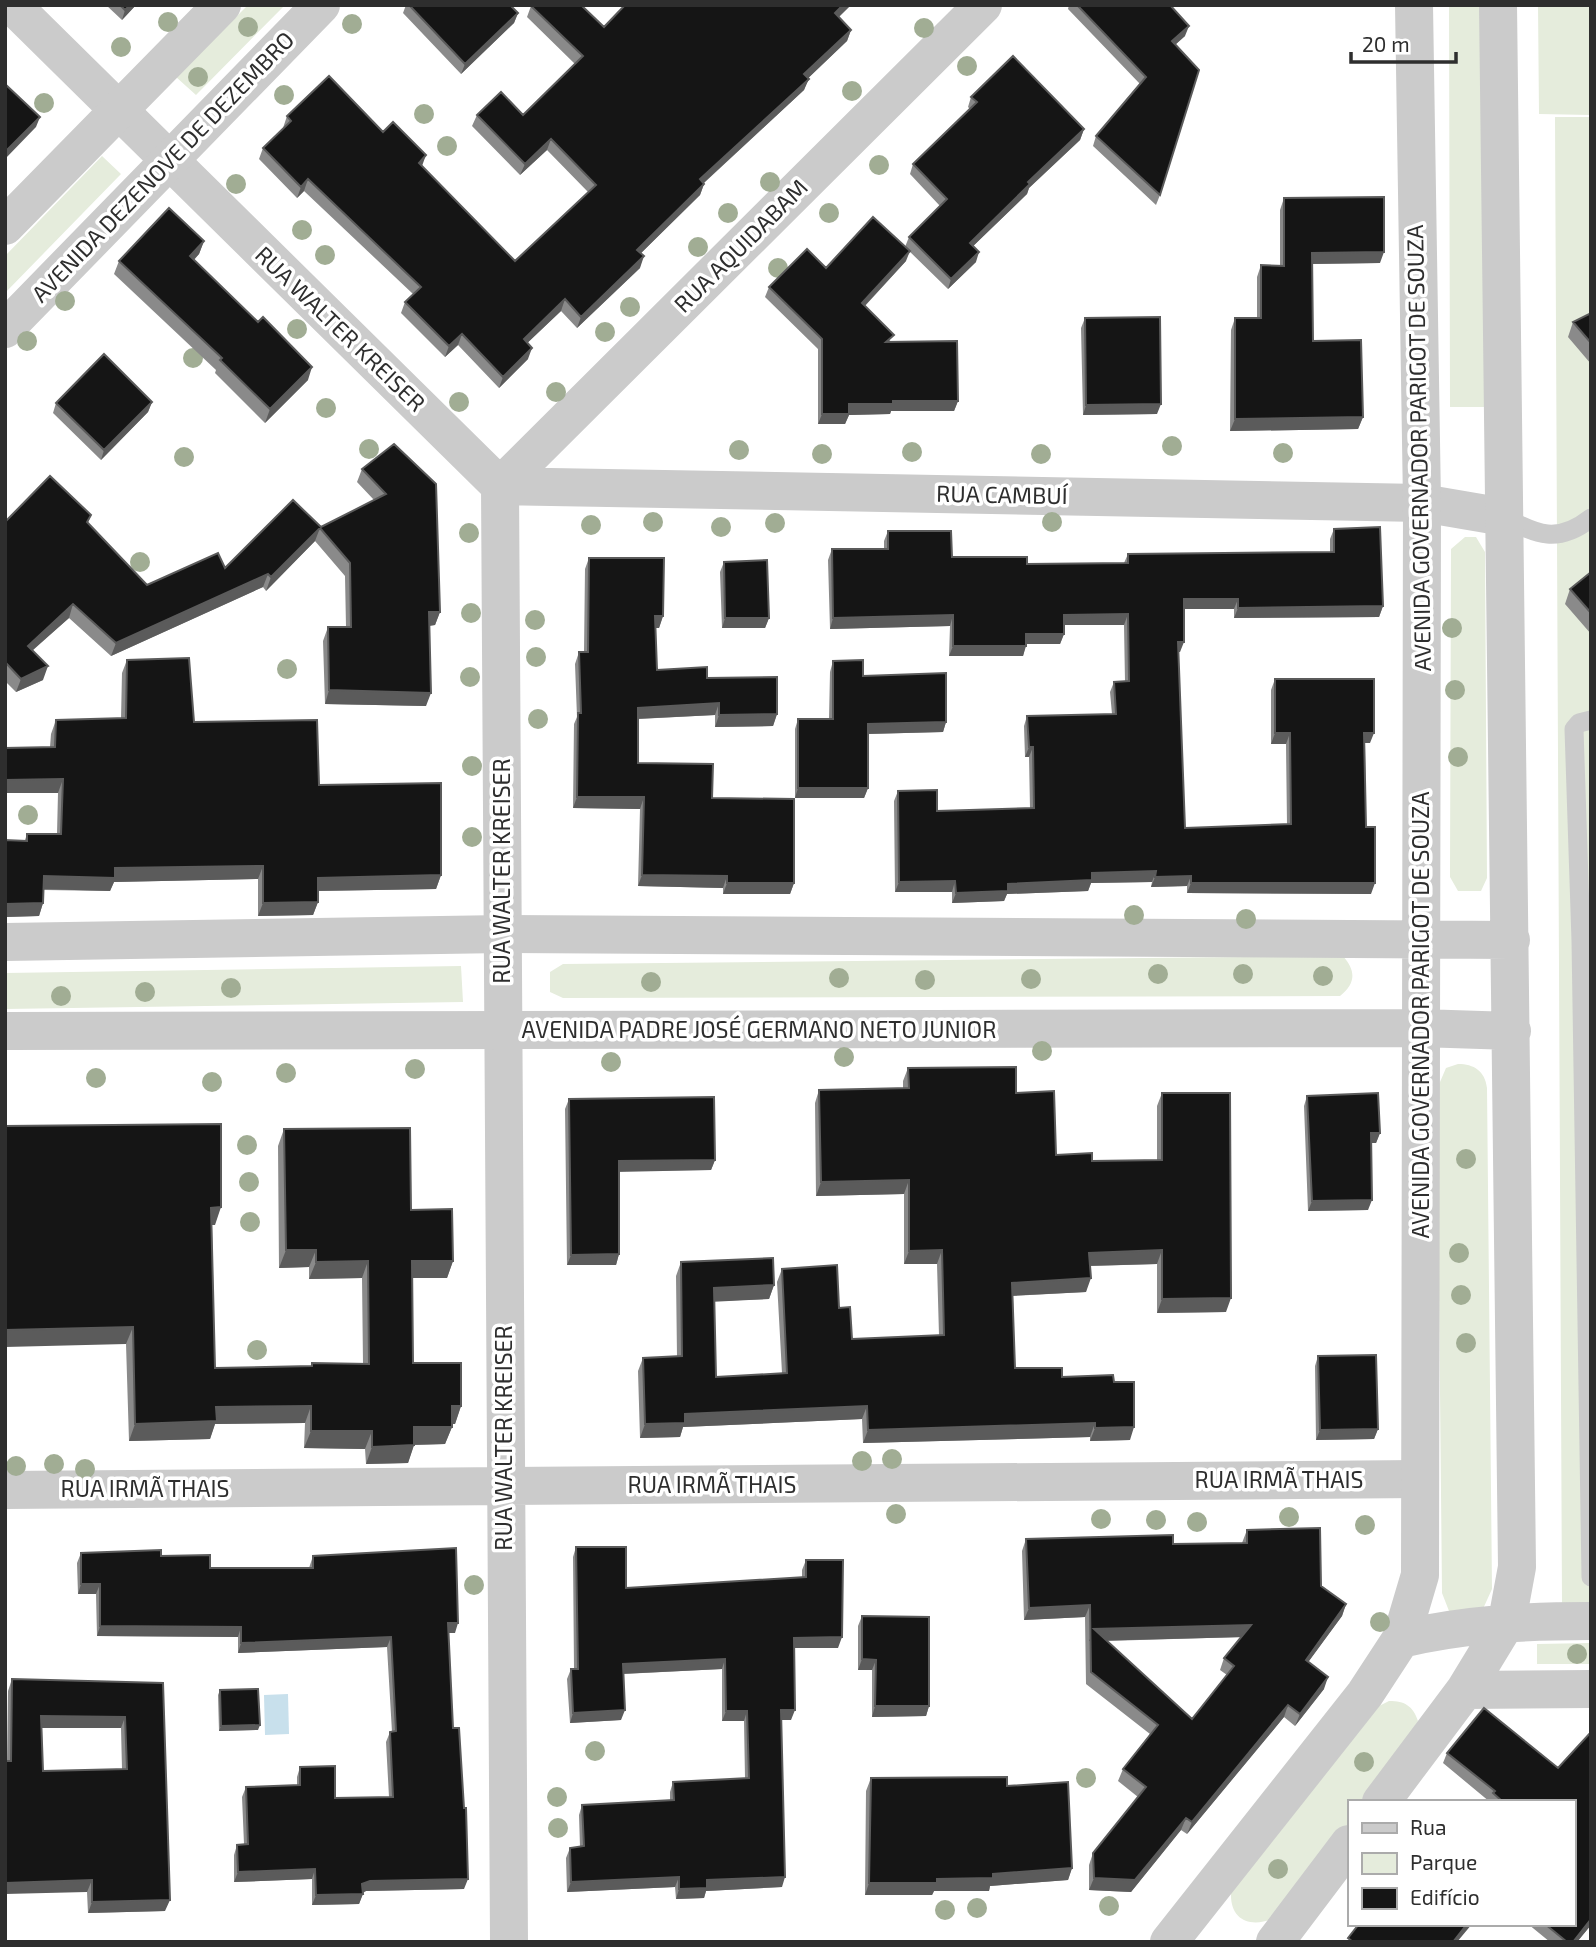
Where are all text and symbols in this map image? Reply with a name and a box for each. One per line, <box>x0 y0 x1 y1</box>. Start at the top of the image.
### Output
scale bar <box>1351 21 1456 65</box>
street label: AVENIDA DEZENOVE DE DEZEMBRO <box>25 25 299 308</box>
text: 20 m <box>1362 31 1410 56</box>
street label: RUA AQUIDABAM <box>668 173 813 318</box>
street label: AVENIDA GOVERNADOR PARIGOT DE SOUZA <box>1400 224 1436 672</box>
street label: RUA WALTER KREISER <box>250 240 431 417</box>
street label: RUA CAMBUÍ <box>936 479 1069 509</box>
street label: RUA WALTER KREISER <box>487 758 515 984</box>
street label: AVENIDA GOVERNADOR PARIGOT DE SOUZA <box>1406 791 1434 1238</box>
street label: AVENIDA PADRE JOSÉ GERMANO NETO JUNIOR <box>522 1015 996 1043</box>
street label: RUA WALTER KREISER <box>489 1325 517 1551</box>
street label: RUA IRMÃ THAIS <box>1194 1465 1364 1493</box>
street label: RUA IRMÃ THAIS <box>627 1470 797 1498</box>
street label: RUA IRMÃ THAIS <box>60 1474 230 1502</box>
legend <box>1348 1800 1575 1926</box>
text: Rua <box>1410 1814 1446 1839</box>
text: Parque <box>1410 1849 1477 1874</box>
text: Edifício <box>1410 1884 1480 1909</box>

